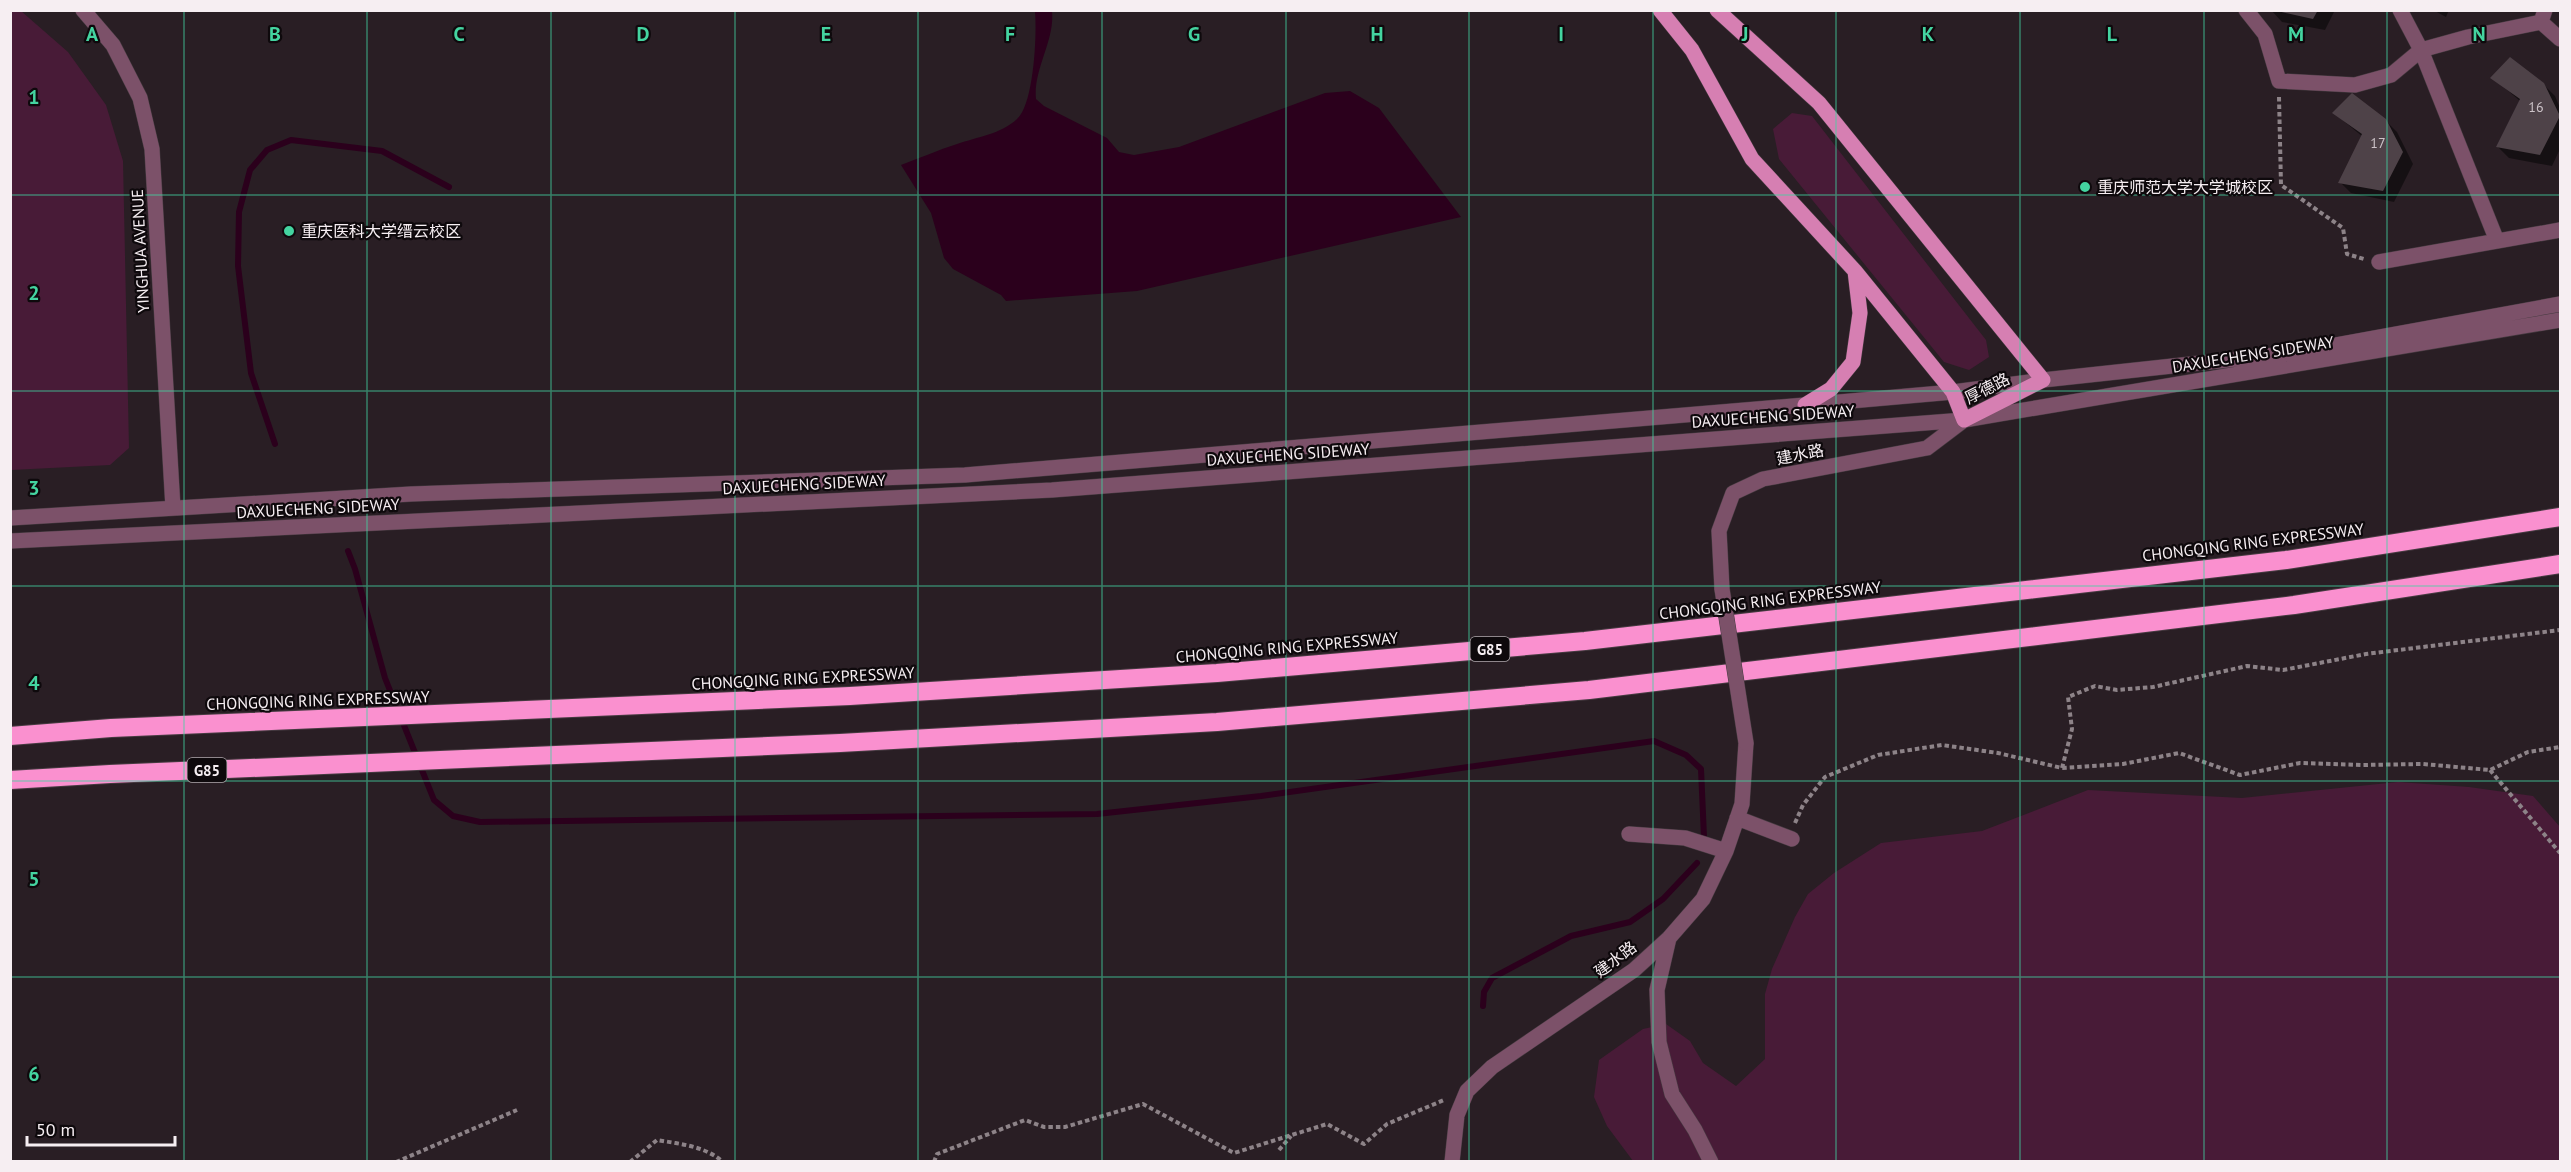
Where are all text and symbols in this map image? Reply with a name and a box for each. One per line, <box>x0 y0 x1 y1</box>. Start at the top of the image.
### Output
text: A <box>86 21 99 47</box>
text: B <box>269 21 281 47</box>
text: C <box>453 21 465 47</box>
text: D <box>637 21 650 47</box>
text: E <box>821 21 831 47</box>
text: F <box>1005 21 1015 47</box>
text: G <box>1188 21 1200 47</box>
text: H <box>1370 21 1384 47</box>
text: I <box>1558 21 1564 47</box>
text: J <box>1741 21 1748 47</box>
text: K <box>1922 21 1935 47</box>
text: L <box>2107 21 2118 47</box>
text: M <box>2288 21 2304 47</box>
text: N <box>2472 21 2486 47</box>
text: 1 <box>28 84 40 110</box>
house number: 16 <box>2528 98 2544 116</box>
house number: 17 <box>2370 134 2386 152</box>
place label: 重庆师范大学大学城校区 <box>2097 177 2273 197</box>
marker: 重庆师范大学大学城校区 <box>2078 180 2092 194</box>
street label: YINGHUA AVENUE <box>127 189 153 313</box>
place label: 重庆医科大学缙云校区 <box>301 221 461 241</box>
marker: 重庆医科大学缙云校区 <box>282 224 296 238</box>
text: 2 <box>28 280 40 306</box>
street label: DAXUECHENG SIDEWAY <box>2171 331 2335 377</box>
street label: 厚德路 <box>1961 368 2013 408</box>
street label: DAXUECHENG SIDEWAY <box>1691 400 1855 432</box>
street label: DAXUECHENG SIDEWAY <box>1206 438 1370 470</box>
street label: 建水路 <box>1775 440 1825 468</box>
street label: DAXUECHENG SIDEWAY <box>722 470 886 498</box>
text: 3 <box>28 475 40 501</box>
street label: DAXUECHENG SIDEWAY <box>236 494 400 522</box>
street label: CHONGQING RING EXPRESSWAY <box>2141 518 2365 566</box>
street label: CHONGQING RING EXPRESSWAY <box>1658 576 1882 624</box>
street label: CHONGQING RING EXPRESSWAY <box>1175 627 1399 667</box>
road number: G85 <box>1470 637 1510 661</box>
street label: CHONGQING RING EXPRESSWAY <box>691 662 915 694</box>
text: 4 <box>28 670 40 696</box>
street label: CHONGQING RING EXPRESSWAY <box>206 686 430 714</box>
road number: G85 <box>188 758 226 782</box>
text: 5 <box>28 866 40 892</box>
street label: 建水路 <box>1590 937 1640 981</box>
text: 6 <box>28 1061 40 1087</box>
scale bar <box>27 1109 176 1147</box>
text: 50 m <box>36 1118 75 1141</box>

